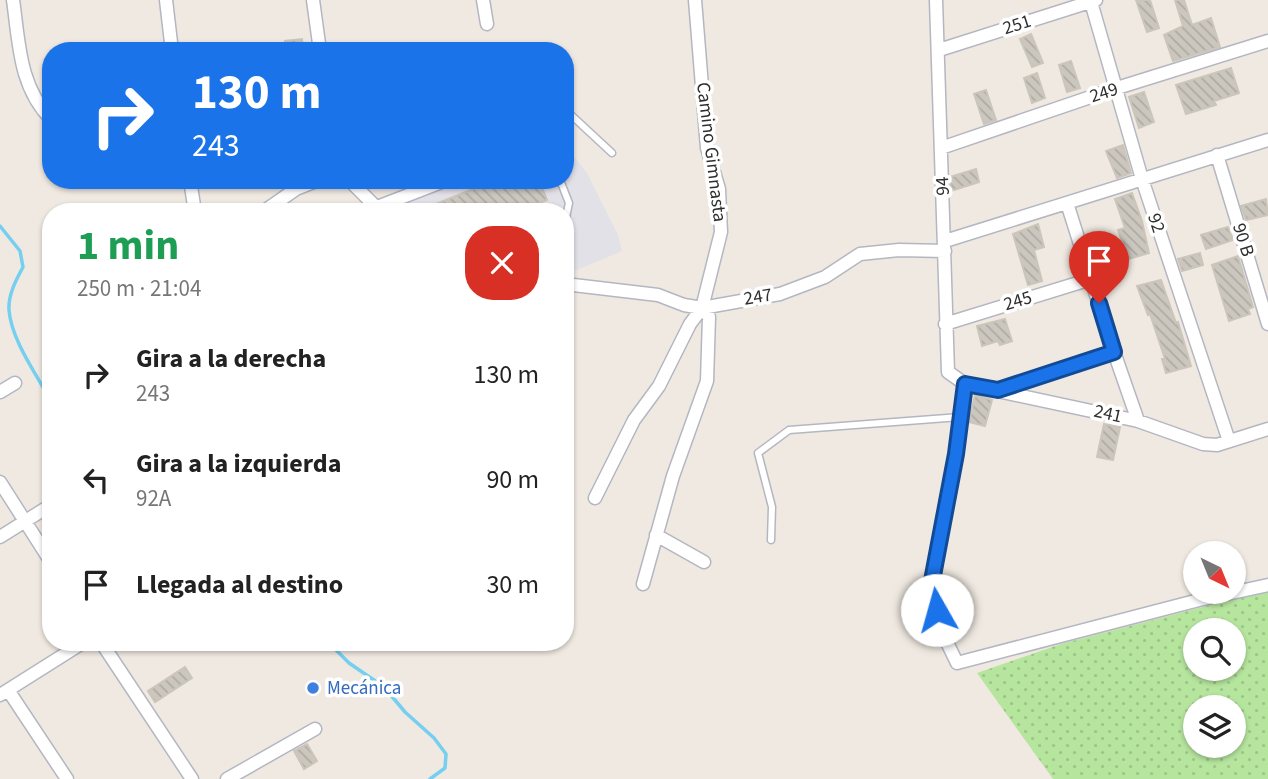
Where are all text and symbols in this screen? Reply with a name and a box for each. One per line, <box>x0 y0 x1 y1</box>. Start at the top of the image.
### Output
street label: 251 <box>999 8 1035 42</box>
text: 130 m <box>192 58 321 128</box>
icon: right <box>77 70 168 161</box>
street label: 249 <box>1086 76 1122 110</box>
street label: Camino Gimnasta <box>689 81 733 223</box>
text: 243 <box>192 123 240 169</box>
street label: 94 <box>929 176 957 196</box>
street label: 92 <box>1140 210 1172 236</box>
text: 1 min <box>77 216 179 276</box>
street label: 90 B <box>1225 220 1261 260</box>
button: close <box>465 226 539 300</box>
pin <box>1069 231 1129 303</box>
icon: arrive <box>1080 242 1118 280</box>
text: 250 m · 21:04 <box>77 272 201 305</box>
street label: 247 <box>742 281 774 313</box>
street label: 245 <box>1001 284 1035 318</box>
text: Gira a la derecha <box>136 340 326 377</box>
icon: right <box>77 356 115 394</box>
text: 130 m <box>473 356 539 393</box>
text: 243 <box>136 377 170 410</box>
street label: 241 <box>1091 398 1125 430</box>
text: Gira a la izquierda <box>136 445 341 482</box>
icon: left <box>77 461 115 499</box>
text: 90 m <box>486 461 539 498</box>
text: 92A <box>136 482 171 515</box>
north arrow <box>1183 541 1246 604</box>
map controls <box>1183 541 1246 758</box>
icon: arrive <box>77 566 115 604</box>
text: Llegada al destino <box>136 566 343 603</box>
text: 30 m <box>486 566 539 603</box>
position arrow <box>900 573 974 647</box>
button: search <box>1183 618 1246 681</box>
place label: Mecánica <box>327 675 401 702</box>
marker: Mecánica <box>305 680 321 696</box>
button: layers <box>1183 695 1246 758</box>

